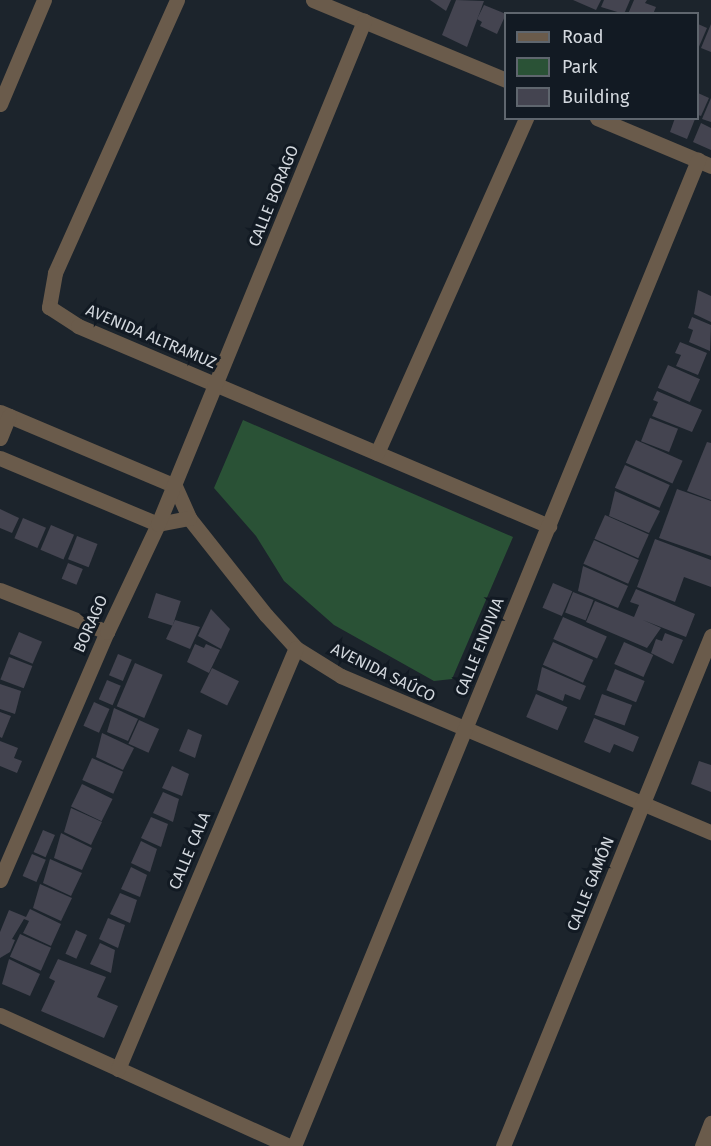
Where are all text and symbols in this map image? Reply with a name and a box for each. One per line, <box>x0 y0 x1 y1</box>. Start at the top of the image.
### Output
legend <box>504 12 699 120</box>
text: Road <box>562 26 604 48</box>
text: Park <box>562 56 597 78</box>
text: Building <box>562 86 629 108</box>
street label: CALLE BORAGO <box>245 143 303 249</box>
street label: AVENIDA ALTRAMUZ <box>83 301 219 373</box>
street label: BORAGO <box>70 592 112 656</box>
street label: CALLE ENDIVIA <box>452 595 508 699</box>
street label: AVENIDA SAÚCO <box>328 639 438 707</box>
street label: CALLE CALA <box>165 809 215 893</box>
street label: CALLE GAMÓN <box>563 834 619 934</box>

